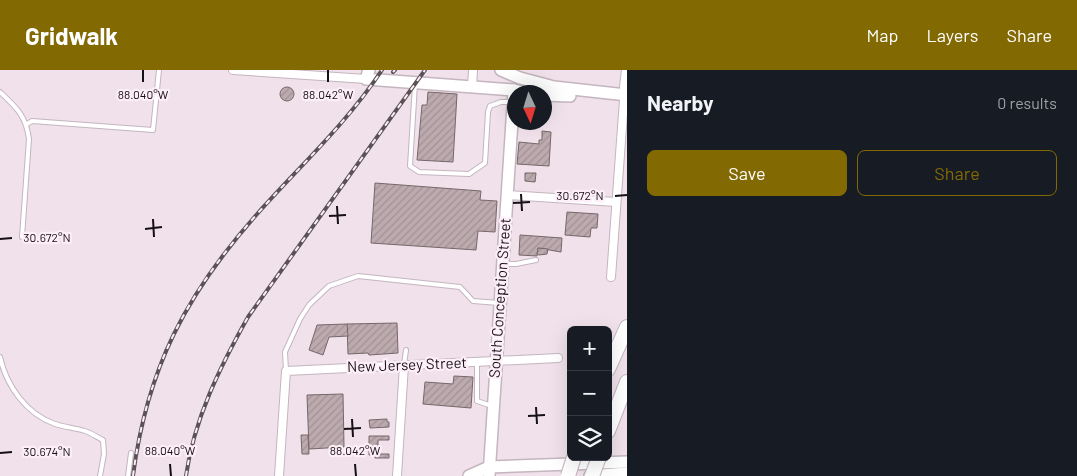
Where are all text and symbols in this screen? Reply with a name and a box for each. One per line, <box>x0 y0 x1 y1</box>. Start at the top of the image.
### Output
text: Gridwalk <box>25 21 118 50</box>
text: Map <box>866 24 898 46</box>
text: Layers <box>926 24 979 46</box>
text: Share <box>1007 24 1052 46</box>
north arrow <box>507 85 552 130</box>
text: 88.040°W <box>118 87 169 101</box>
text: 88.042°W <box>303 87 354 101</box>
text: Nearby <box>647 90 713 115</box>
text: 0 results <box>997 93 1057 112</box>
button: Save <box>647 150 847 196</box>
button: Share <box>857 150 1057 196</box>
text: 30.672°N <box>556 188 604 202</box>
street label: South Conception Street <box>484 217 514 379</box>
text: 30.672°N <box>23 230 71 244</box>
map controls <box>567 326 612 461</box>
button: + <box>567 326 612 371</box>
street label: New Jersey Street <box>347 353 467 375</box>
button: − <box>567 371 612 416</box>
button: layers <box>567 416 612 461</box>
text: 88.040°W <box>145 443 196 457</box>
text: 88.042°W <box>330 443 381 457</box>
text: 30.674°N <box>23 444 71 458</box>

